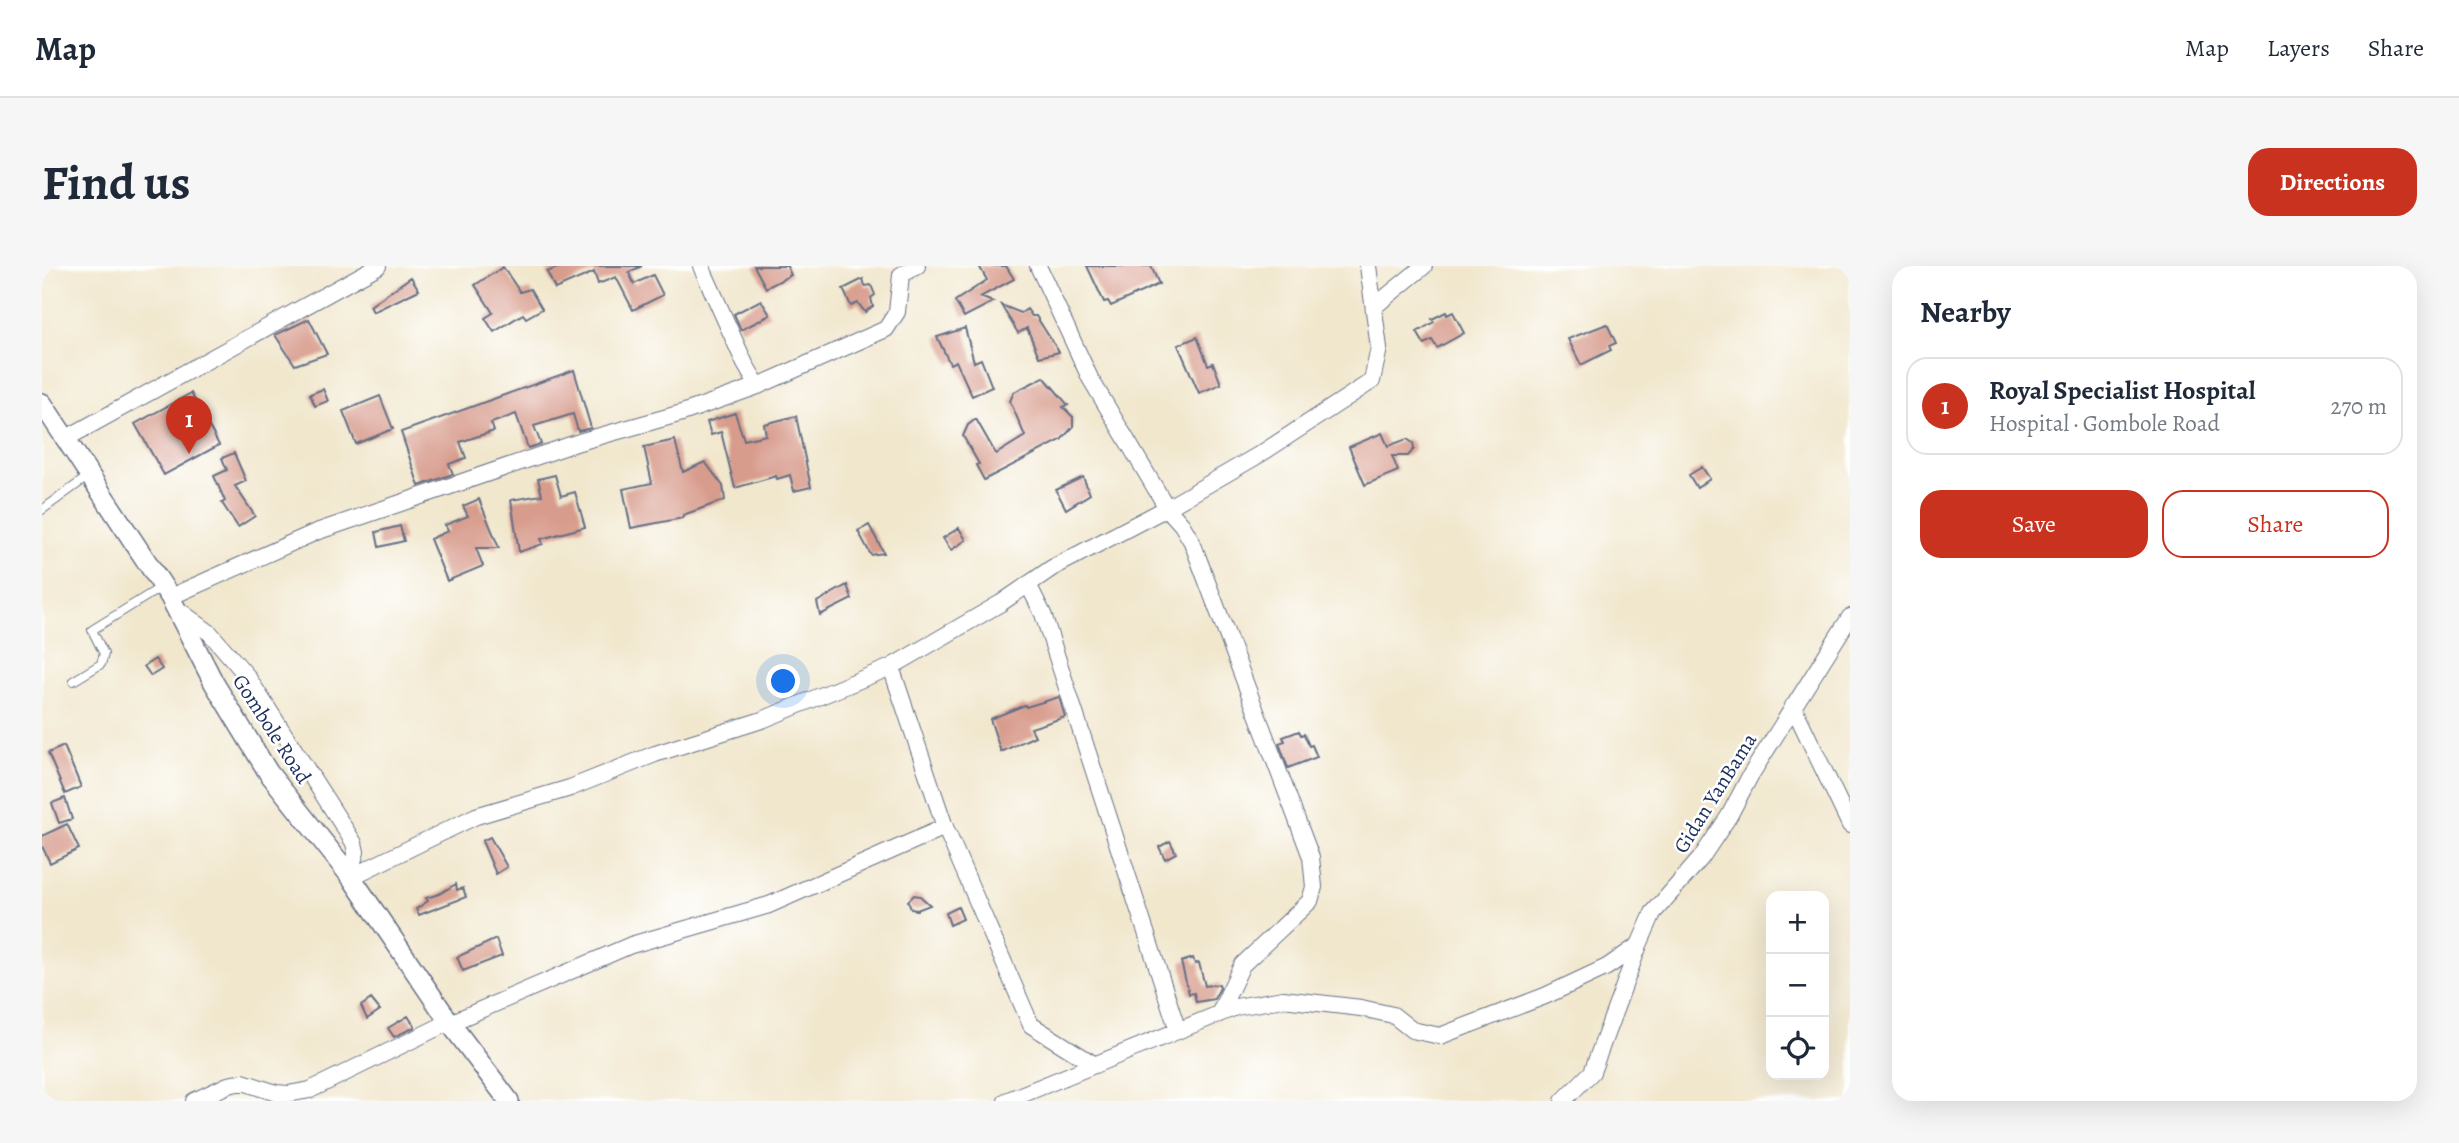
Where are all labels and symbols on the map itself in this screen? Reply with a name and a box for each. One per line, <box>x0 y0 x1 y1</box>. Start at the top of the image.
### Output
pin: 1 <box>166 396 212 454</box>
your location <box>766 664 800 698</box>
street label: Gombole Road <box>226 669 318 790</box>
street label: Gidan YanBama <box>1667 727 1763 858</box>

